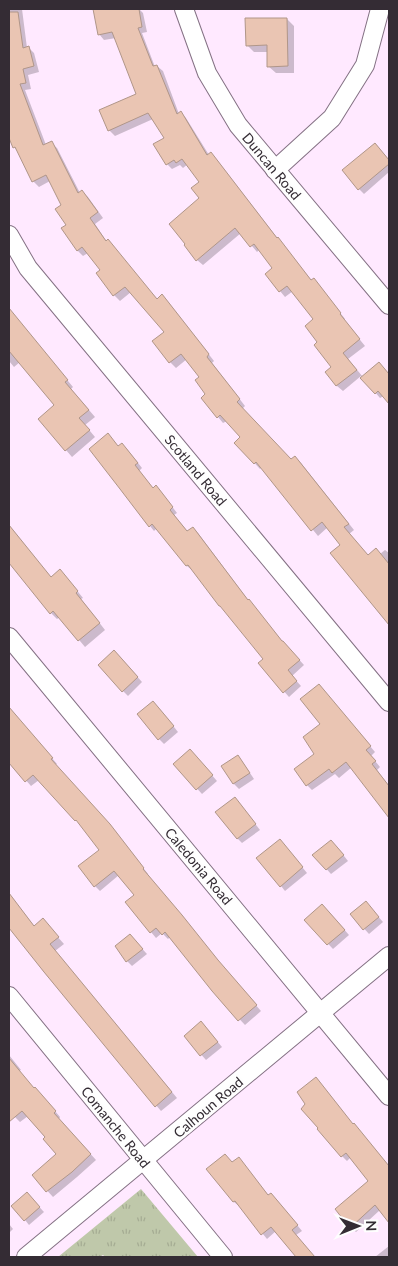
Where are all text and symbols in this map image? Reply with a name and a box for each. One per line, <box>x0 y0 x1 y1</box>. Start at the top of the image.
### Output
street label: Duncan Road <box>239 129 305 203</box>
street label: Scotland Road <box>161 431 231 509</box>
street label: Caledonia Road <box>162 824 236 908</box>
street label: Calhoun Road <box>170 1073 246 1141</box>
street label: Comanche Road <box>78 1083 154 1171</box>
north arrow <box>333 1201 383 1251</box>
text: N <box>363 1220 380 1231</box>

